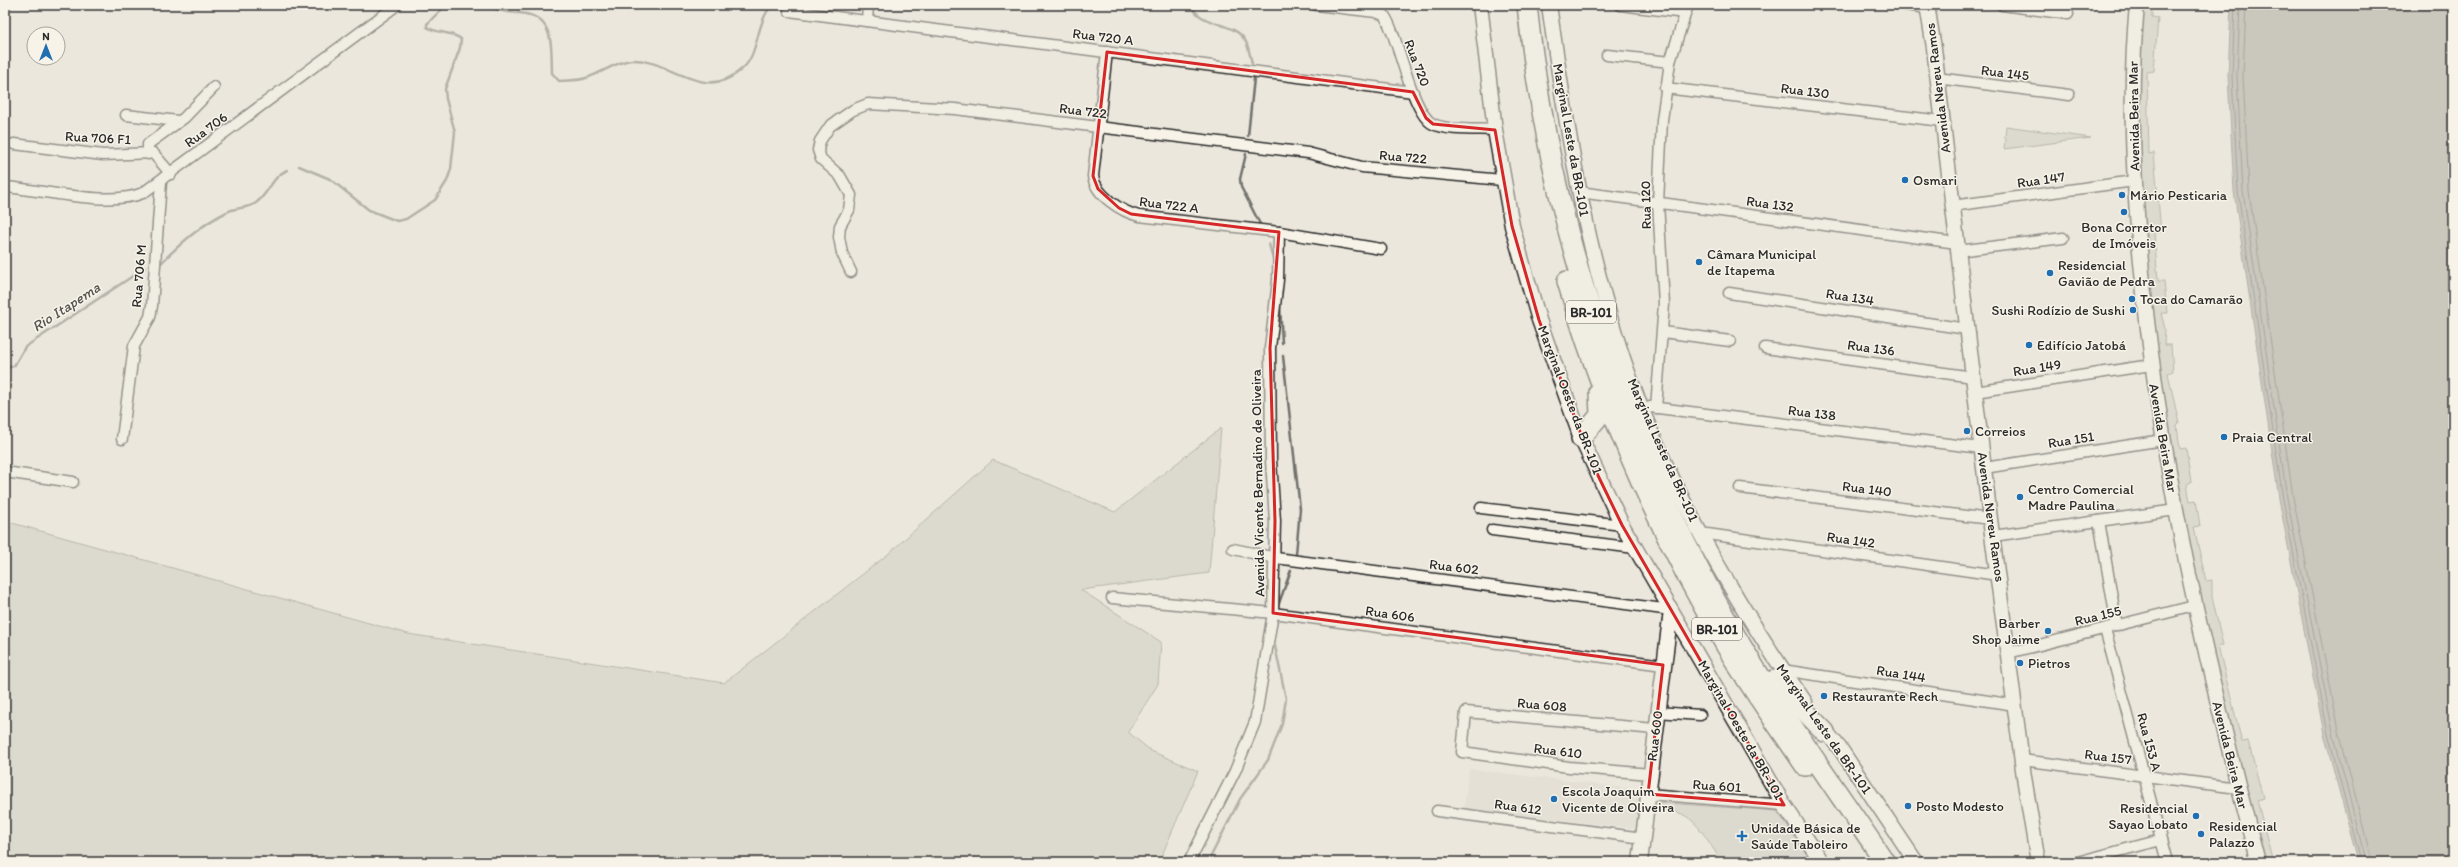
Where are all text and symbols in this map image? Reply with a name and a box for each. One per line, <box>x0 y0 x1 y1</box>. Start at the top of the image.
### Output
street label: Avenida Nereu Ramos <box>1922 22 1954 154</box>
street label: Rua 720 A <box>1072 25 1134 49</box>
north arrow <box>26 26 66 66</box>
text: N <box>42 30 50 43</box>
street label: Rua 720 <box>1400 37 1434 89</box>
street label: Avenida Beira Mar <box>2125 60 2143 171</box>
street label: Marginal Leste da BR-101 <box>1549 62 1593 218</box>
street label: Rua 145 <box>1980 62 2030 84</box>
street label: Rua 130 <box>1780 80 1830 102</box>
street label: Rua 722 <box>1058 100 1108 122</box>
street label: Rua 706 <box>181 109 231 151</box>
street label: Rua 706 F1 <box>65 128 132 148</box>
street label: Rua 722 <box>1378 146 1428 168</box>
street label: Rua 147 <box>2016 168 2066 192</box>
place label: Osmari <box>1913 172 1957 189</box>
marker: Osmari <box>1900 175 1910 185</box>
street label: Rua 120 <box>1637 180 1655 230</box>
place label: Mário Pesticaria <box>2130 187 2228 204</box>
marker: Mário Pesticaria <box>2117 190 2127 200</box>
street label: Rua 132 <box>1745 192 1795 216</box>
street label: Rua 722 A <box>1138 193 1200 217</box>
marker: Bona Corretor de Imóveis <box>2119 207 2129 217</box>
place label: Bona Corretor de Imóveis <box>2081 219 2167 252</box>
street label: Rua 706 M <box>128 244 150 308</box>
place label: Câmara Municipal de Itapema <box>1707 246 1816 279</box>
marker: Câmara Municipal de Itapema <box>1694 257 1704 267</box>
place label: Residencial Gavião de Pedra <box>2058 257 2156 290</box>
marker: Residencial Gavião de Pedra <box>2045 268 2055 278</box>
water label: Rio Itapema <box>29 278 104 336</box>
street label: Rua 134 <box>1825 285 1876 309</box>
place label: Toca do Camarão <box>2140 291 2243 308</box>
marker: Toca do Camarão <box>2127 294 2137 304</box>
road number: BR-101 <box>1566 301 1616 323</box>
place label: Sushi Rodízio de Sushi <box>1992 302 2125 319</box>
marker: Sushi Rodízio de Sushi <box>2128 305 2138 315</box>
street label: Marginal Oeste da BR-101 <box>1534 323 1606 477</box>
street label: Rua 136 <box>1846 336 1896 360</box>
place label: Edifício Jatobá <box>2037 337 2127 354</box>
marker: Edifício Jatobá <box>2024 340 2034 350</box>
street label: Rua 149 <box>2012 356 2062 380</box>
street label: Avenida Vicente Bernadino de Oliveira <box>1248 368 1268 597</box>
street label: Marginal Leste da BR-101 <box>1624 376 1702 525</box>
street label: Avenida Beira Mar <box>2145 382 2181 494</box>
street label: Rua 138 <box>1787 402 1837 424</box>
place label: Correios <box>1975 423 2026 440</box>
marker: Correios <box>1962 426 1972 436</box>
street label: Rua 151 <box>2047 428 2096 452</box>
place label: Praia Central <box>2232 429 2312 446</box>
marker: Praia Central <box>2219 432 2229 442</box>
street label: Avenida Nereu Ramos <box>1973 451 2009 583</box>
street label: Rua 140 <box>1841 478 1893 500</box>
place label: Centro Comercial Madre Paulina <box>2028 481 2134 514</box>
marker: Centro Comercial Madre Paulina <box>2015 492 2025 502</box>
street label: Rua 142 <box>1826 528 1877 552</box>
street label: Rua 602 <box>1428 556 1480 579</box>
street label: Rua 606 <box>1364 602 1416 626</box>
street label: Rua 155 <box>2073 602 2123 630</box>
place label: Barber Shop Jaime <box>1972 615 2040 648</box>
road number: BR-101 <box>1692 618 1742 640</box>
marker: Barber Shop Jaime <box>2043 626 2053 636</box>
place label: Pietros <box>2028 655 2070 672</box>
street label: Marginal Oeste da BR-101 <box>1694 657 1788 803</box>
marker: Pietros <box>2015 658 2025 668</box>
street label: Marginal Leste da BR-101 <box>1773 661 1876 798</box>
street label: Rua 144 <box>1875 662 1927 686</box>
place label: Restaurante Rech <box>1832 688 1939 705</box>
marker: Restaurante Rech <box>1819 691 1829 701</box>
street label: Rua 608 <box>1516 694 1568 716</box>
street label: Avenida Beira Mar <box>2208 700 2252 811</box>
street label: Rua 600 <box>1643 710 1667 762</box>
street label: Rua 153 A <box>2133 711 2165 773</box>
street label: Rua 610 <box>1533 740 1583 762</box>
street label: Rua 157 <box>2084 746 2132 768</box>
street label: Rua 601 <box>1692 776 1742 796</box>
place label: Escola Joaquim Vicente de Oliveira <box>1562 783 1674 816</box>
marker: Escola Joaquim Vicente de Oliveira <box>1549 794 1559 804</box>
street label: Rua 612 <box>1493 795 1543 819</box>
place label: Posto Modesto <box>1916 798 2004 815</box>
place label: Residencial Sayao Lobato <box>2108 800 2188 833</box>
marker: Posto Modesto <box>1903 801 1913 811</box>
marker: Residencial Sayao Lobato <box>2191 811 2201 821</box>
place label: Residencial Palazzo <box>2209 818 2277 851</box>
place label: Unidade Básica de Saúde Taboleiro <box>1751 820 1861 853</box>
marker: Residencial Palazzo <box>2196 829 2206 839</box>
marker: Unidade Básica de Saúde Taboleiro <box>1736 830 1748 842</box>

